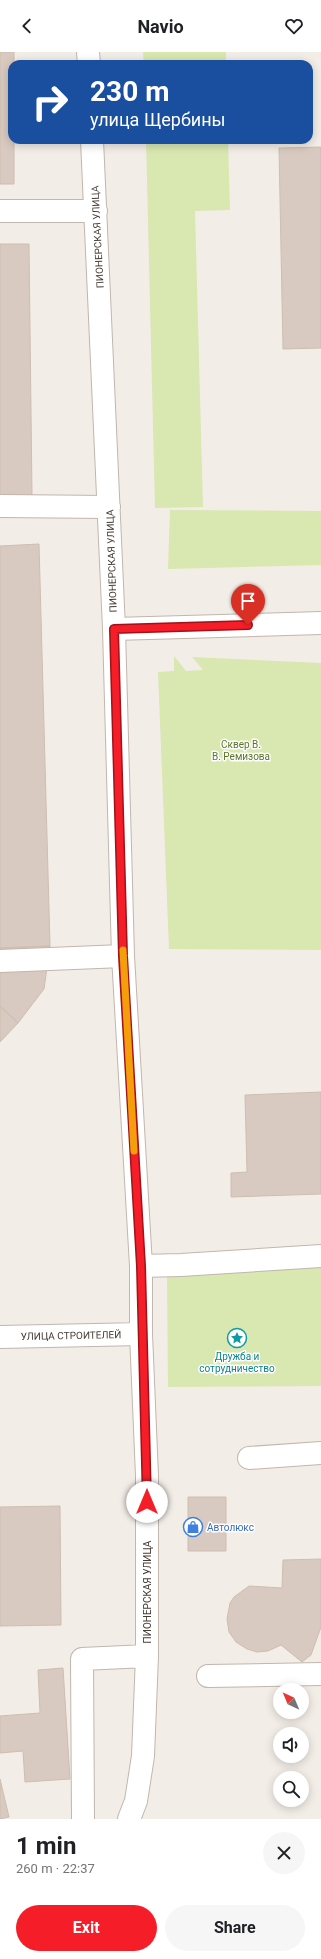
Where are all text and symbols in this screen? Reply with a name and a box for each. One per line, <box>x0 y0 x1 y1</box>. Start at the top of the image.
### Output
icon: back <box>16 15 38 37</box>
icon: heart <box>283 15 305 37</box>
text: Navio <box>137 16 184 37</box>
text: 230 m <box>90 75 169 108</box>
icon: right <box>24 76 76 128</box>
text: улица Щербины <box>90 109 226 130</box>
street label: ПИОНЕРСКАЯ УЛИЦА <box>89 185 106 289</box>
street label: ПИОНЕРСКАЯ УЛИЦА <box>104 509 119 613</box>
pin <box>231 584 265 625</box>
icon: arrive <box>237 590 259 612</box>
park label: Сквер В. В. Ремизова <box>212 739 270 762</box>
place icon: Дружба и сотрудничество <box>226 1327 248 1349</box>
street label: УЛИЦА СТРОИТЕЛЕЙ <box>21 1328 121 1342</box>
place label: Дружба и сотрудничество <box>199 1351 275 1374</box>
position arrow <box>126 1481 168 1523</box>
shop icon: Автолюкс <box>182 1516 204 1538</box>
place label: Автолюкс <box>207 1522 254 1533</box>
street label: ПИОНЕРСКАЯ УЛИЦА <box>142 1540 153 1643</box>
north arrow <box>273 1683 309 1719</box>
map controls <box>273 1683 309 1807</box>
button: sound <box>273 1727 309 1763</box>
button: search <box>273 1771 309 1807</box>
text: 1 min <box>16 1832 76 1860</box>
button: close <box>263 1832 305 1874</box>
text: 260 m · 22:37 <box>16 1861 95 1876</box>
button: Exit <box>16 1905 157 1951</box>
button: Share <box>165 1905 305 1951</box>

